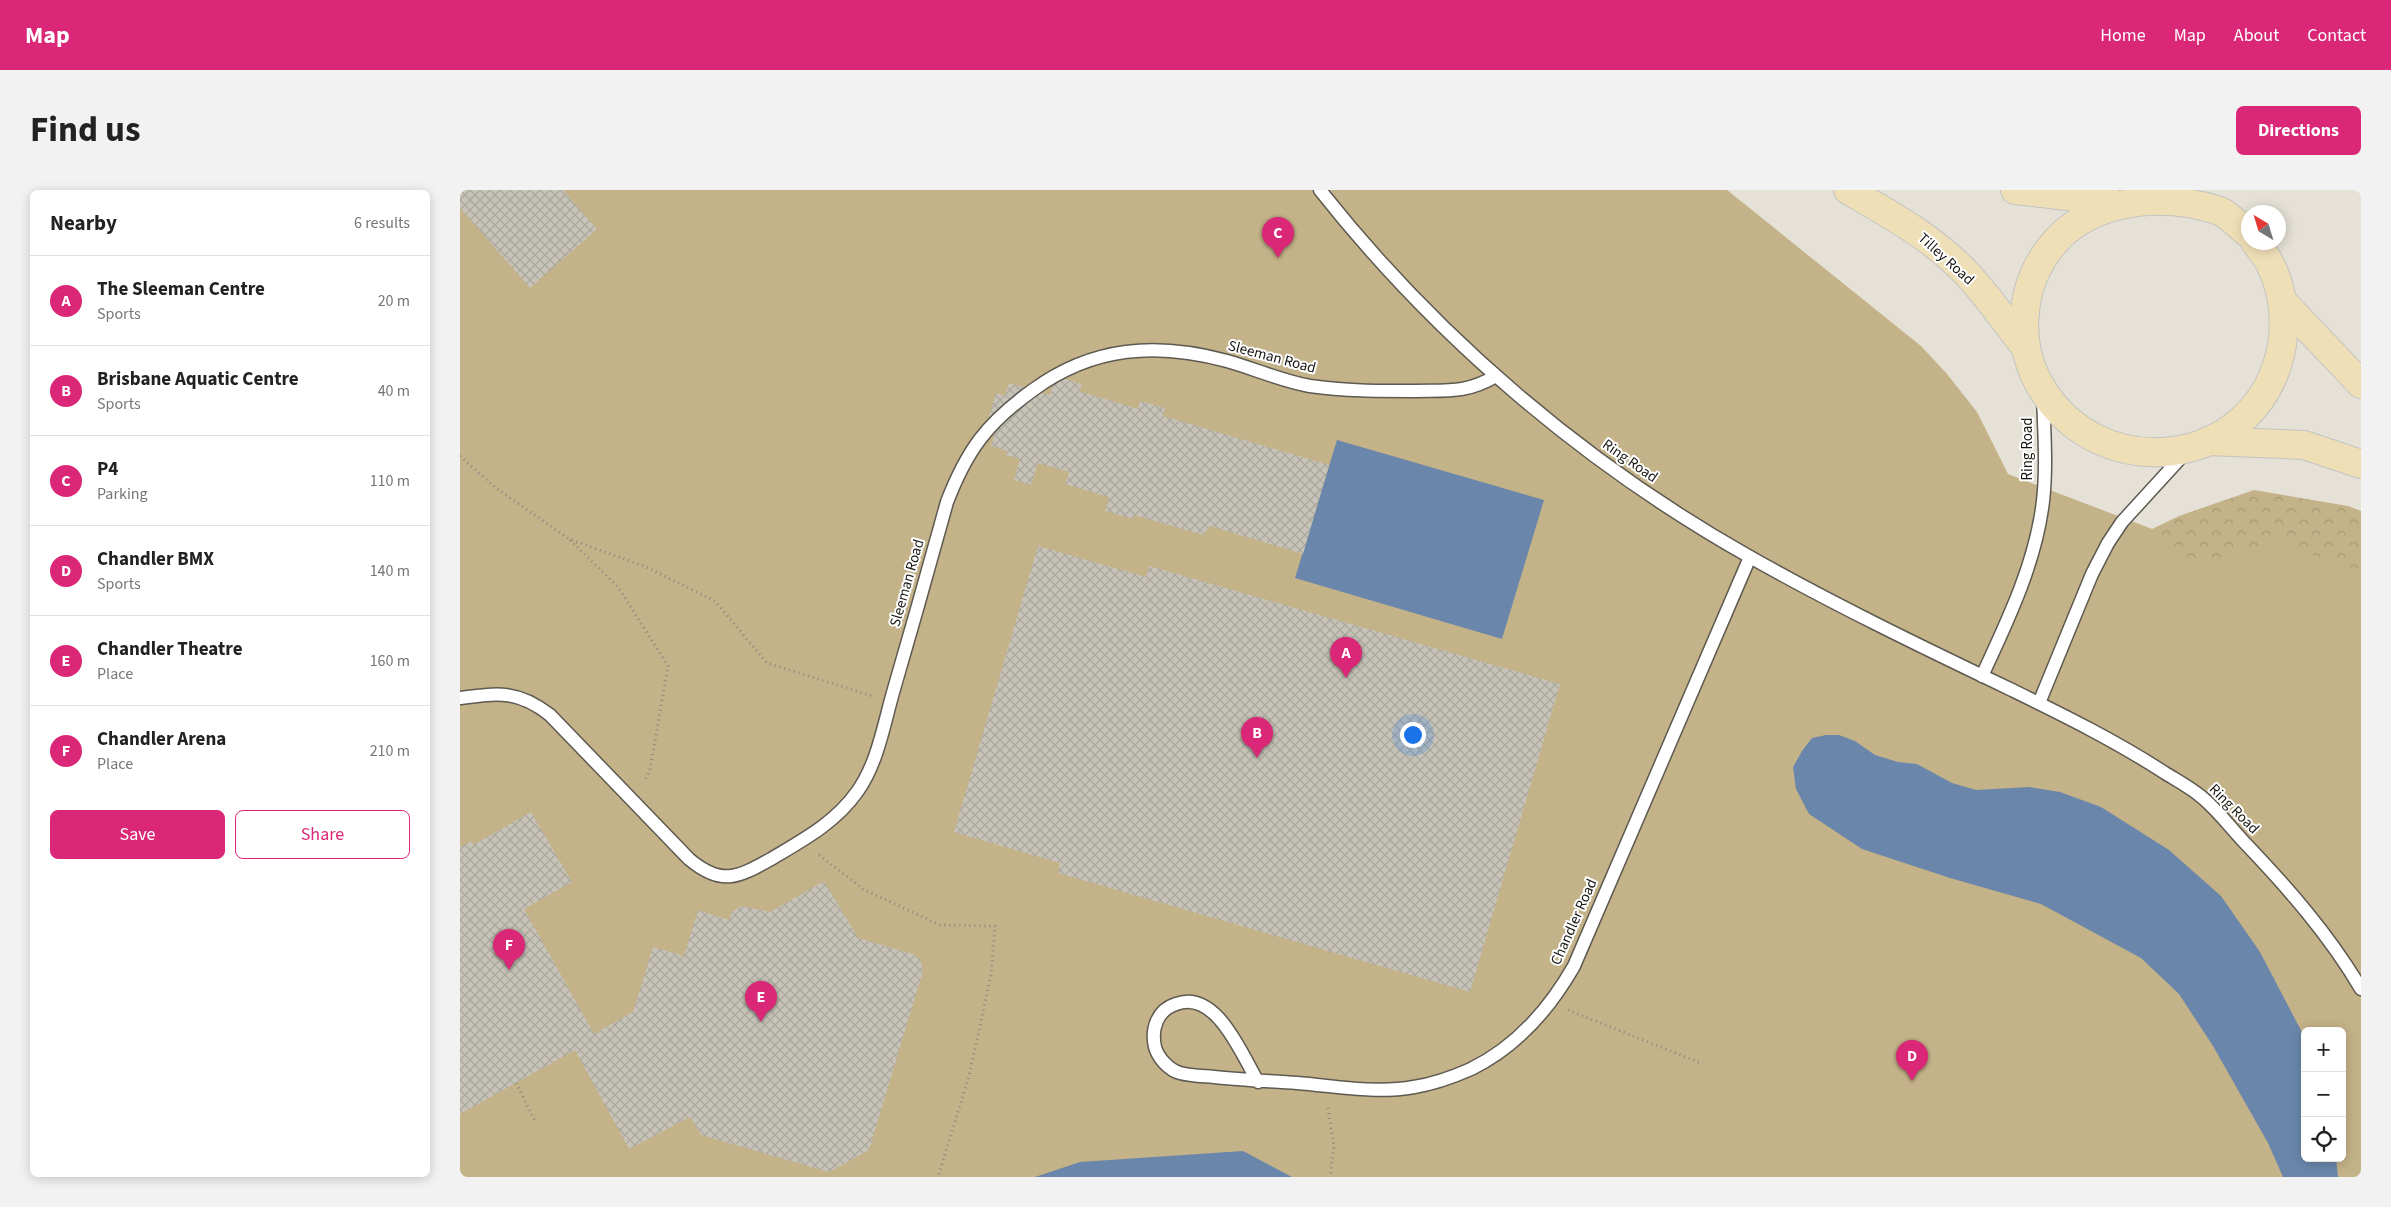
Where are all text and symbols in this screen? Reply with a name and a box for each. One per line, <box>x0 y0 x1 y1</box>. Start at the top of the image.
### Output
text: Map <box>25 18 70 53</box>
text: Home <box>2100 23 2146 48</box>
text: Map <box>2174 23 2206 48</box>
text: About <box>2234 23 2279 48</box>
text: Contact <box>2307 23 2366 48</box>
text: Find us <box>30 105 140 155</box>
button: Directions <box>2236 106 2361 155</box>
north arrow <box>2241 205 2286 250</box>
text: Nearby <box>50 208 117 238</box>
text: 6 results <box>354 212 410 234</box>
pin: C <box>1262 217 1294 258</box>
street label: Tilley Road <box>1913 228 1979 290</box>
text: The Sleeman Centre <box>97 276 265 303</box>
text: A <box>61 290 71 312</box>
text: 20 m <box>378 290 410 312</box>
text: Sports <box>97 303 141 325</box>
street label: Sleeman Road <box>1226 335 1318 379</box>
text: Brisbane Aquatic Centre <box>97 366 299 393</box>
text: B <box>61 380 71 402</box>
text: 40 m <box>378 380 410 402</box>
text: Sports <box>97 393 141 415</box>
street label: Ring Road <box>2017 417 2038 481</box>
street label: Ring Road <box>1598 434 1662 488</box>
text: P4 <box>97 456 118 483</box>
text: C <box>61 470 71 492</box>
text: 110 m <box>370 470 410 492</box>
text: Parking <box>97 483 148 505</box>
street label: Sleeman Road <box>884 537 930 629</box>
text: Chandler BMX <box>97 546 214 573</box>
text: D <box>61 560 71 582</box>
text: 140 m <box>370 560 410 582</box>
text: Sports <box>97 573 141 595</box>
text: Chandler Theatre <box>97 636 243 663</box>
pin: A <box>1330 637 1362 678</box>
text: E <box>62 650 70 672</box>
text: 160 m <box>370 650 410 672</box>
text: Place <box>97 663 133 685</box>
pin: B <box>1241 717 1273 758</box>
your location <box>1400 722 1426 748</box>
text: Chandler Arena <box>97 726 226 753</box>
text: F <box>62 740 70 762</box>
text: 210 m <box>370 740 410 762</box>
text: Place <box>97 753 133 775</box>
street label: Ring Road <box>2204 779 2264 839</box>
button: Save <box>50 810 225 859</box>
button: Share <box>235 810 410 859</box>
street label: Chandler Road <box>1546 875 1602 969</box>
pin: F <box>493 929 525 970</box>
pin: E <box>745 981 777 1022</box>
map controls <box>2301 1027 2346 1162</box>
button: + <box>2301 1027 2346 1072</box>
pin: D <box>1896 1040 1928 1081</box>
button: − <box>2301 1072 2346 1117</box>
button: locate <box>2301 1117 2346 1162</box>

